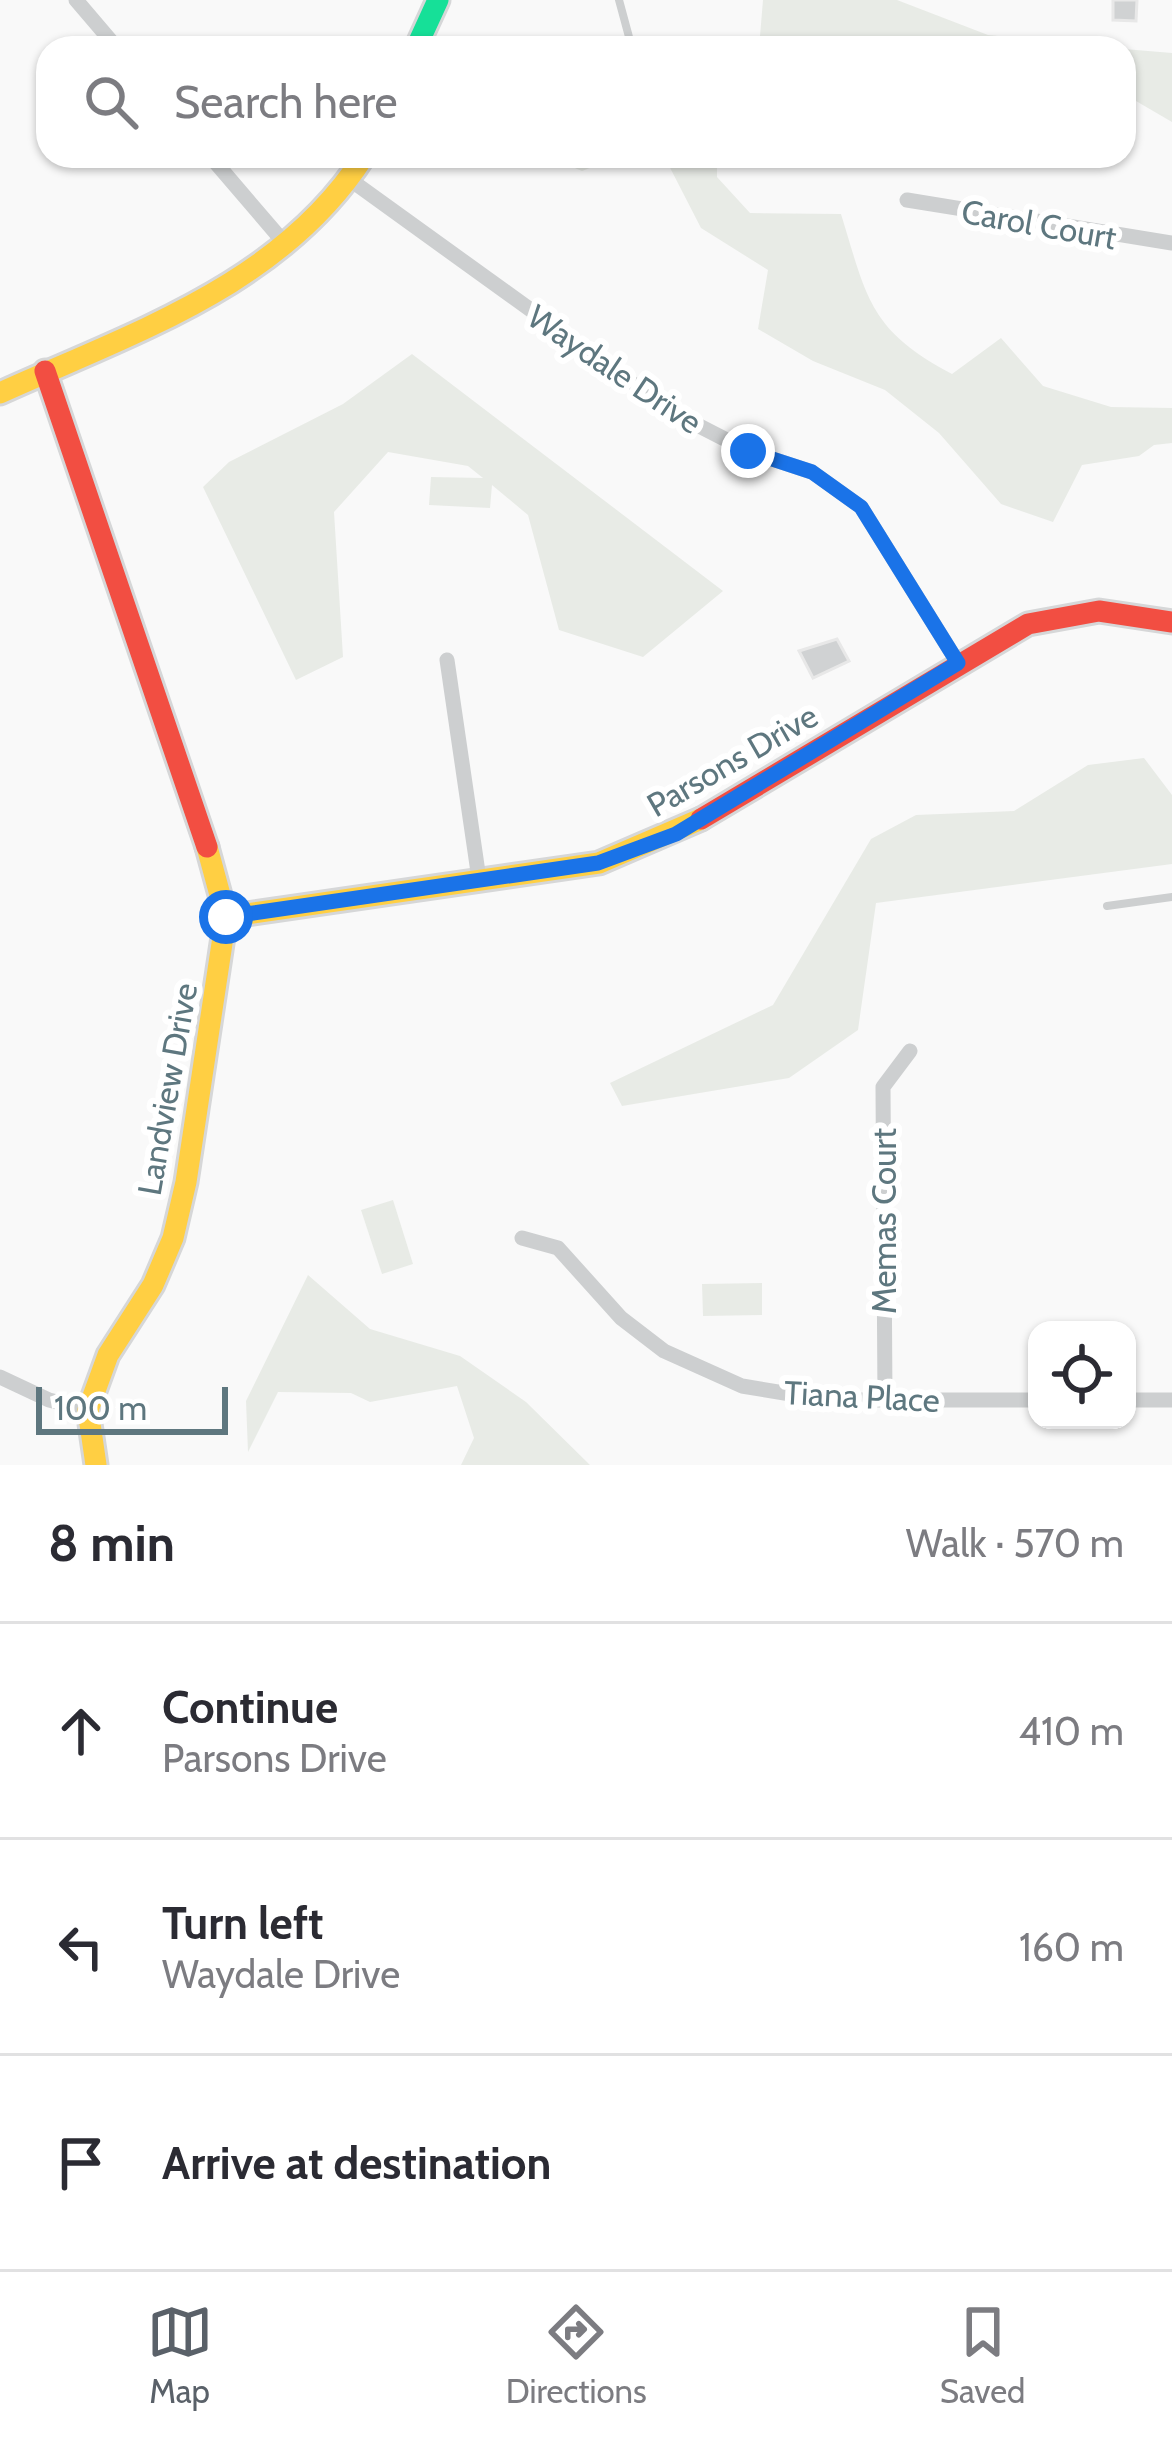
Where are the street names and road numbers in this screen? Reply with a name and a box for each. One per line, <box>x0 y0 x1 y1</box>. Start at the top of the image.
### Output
street label: Carol Court <box>959 191 1119 257</box>
street label: Waydale Drive <box>520 296 710 442</box>
street label: Parsons Drive <box>640 695 824 825</box>
street label: Landview Drive <box>129 980 205 1198</box>
street label: Memas Court <box>864 1128 904 1314</box>
street label: Tiana Place <box>783 1372 941 1420</box>

